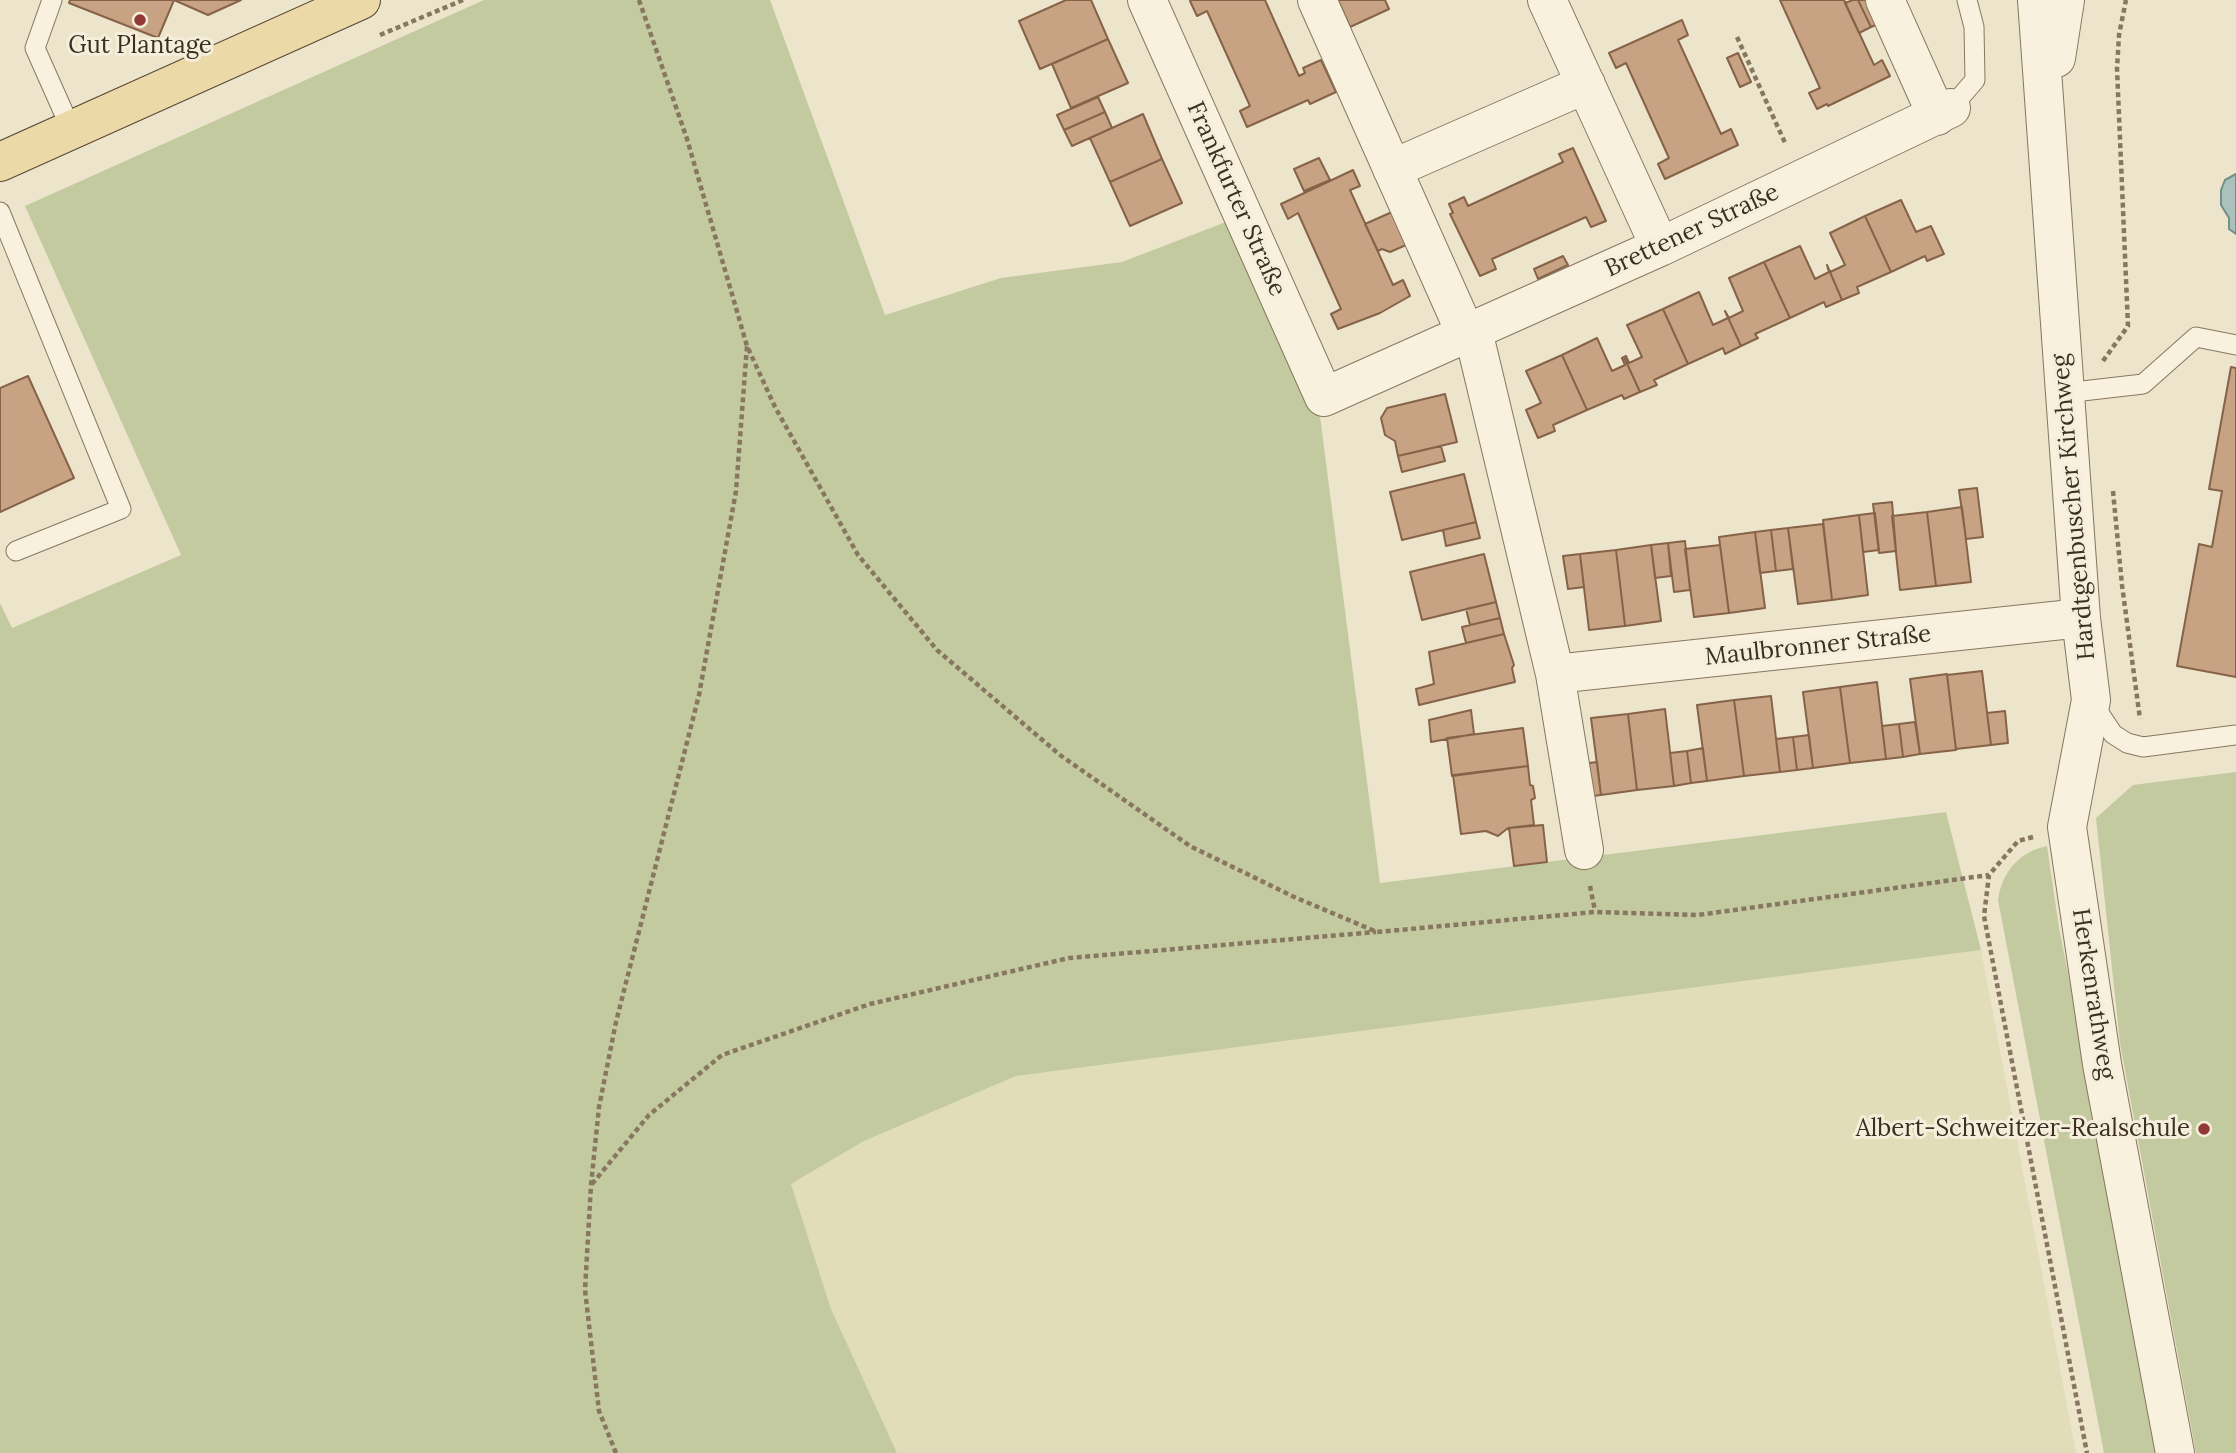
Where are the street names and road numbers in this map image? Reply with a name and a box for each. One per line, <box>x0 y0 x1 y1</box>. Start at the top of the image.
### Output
street label: Frankfurter Straße <box>1180 97 1292 301</box>
street label: Brettener Straße <box>1600 178 1784 284</box>
street label: Hardtgenbuscher Kirchweg <box>2046 353 2102 661</box>
street label: Maulbronner Straße <box>1704 620 1932 672</box>
street label: Herkenrathweg <box>2065 906 2121 1082</box>

